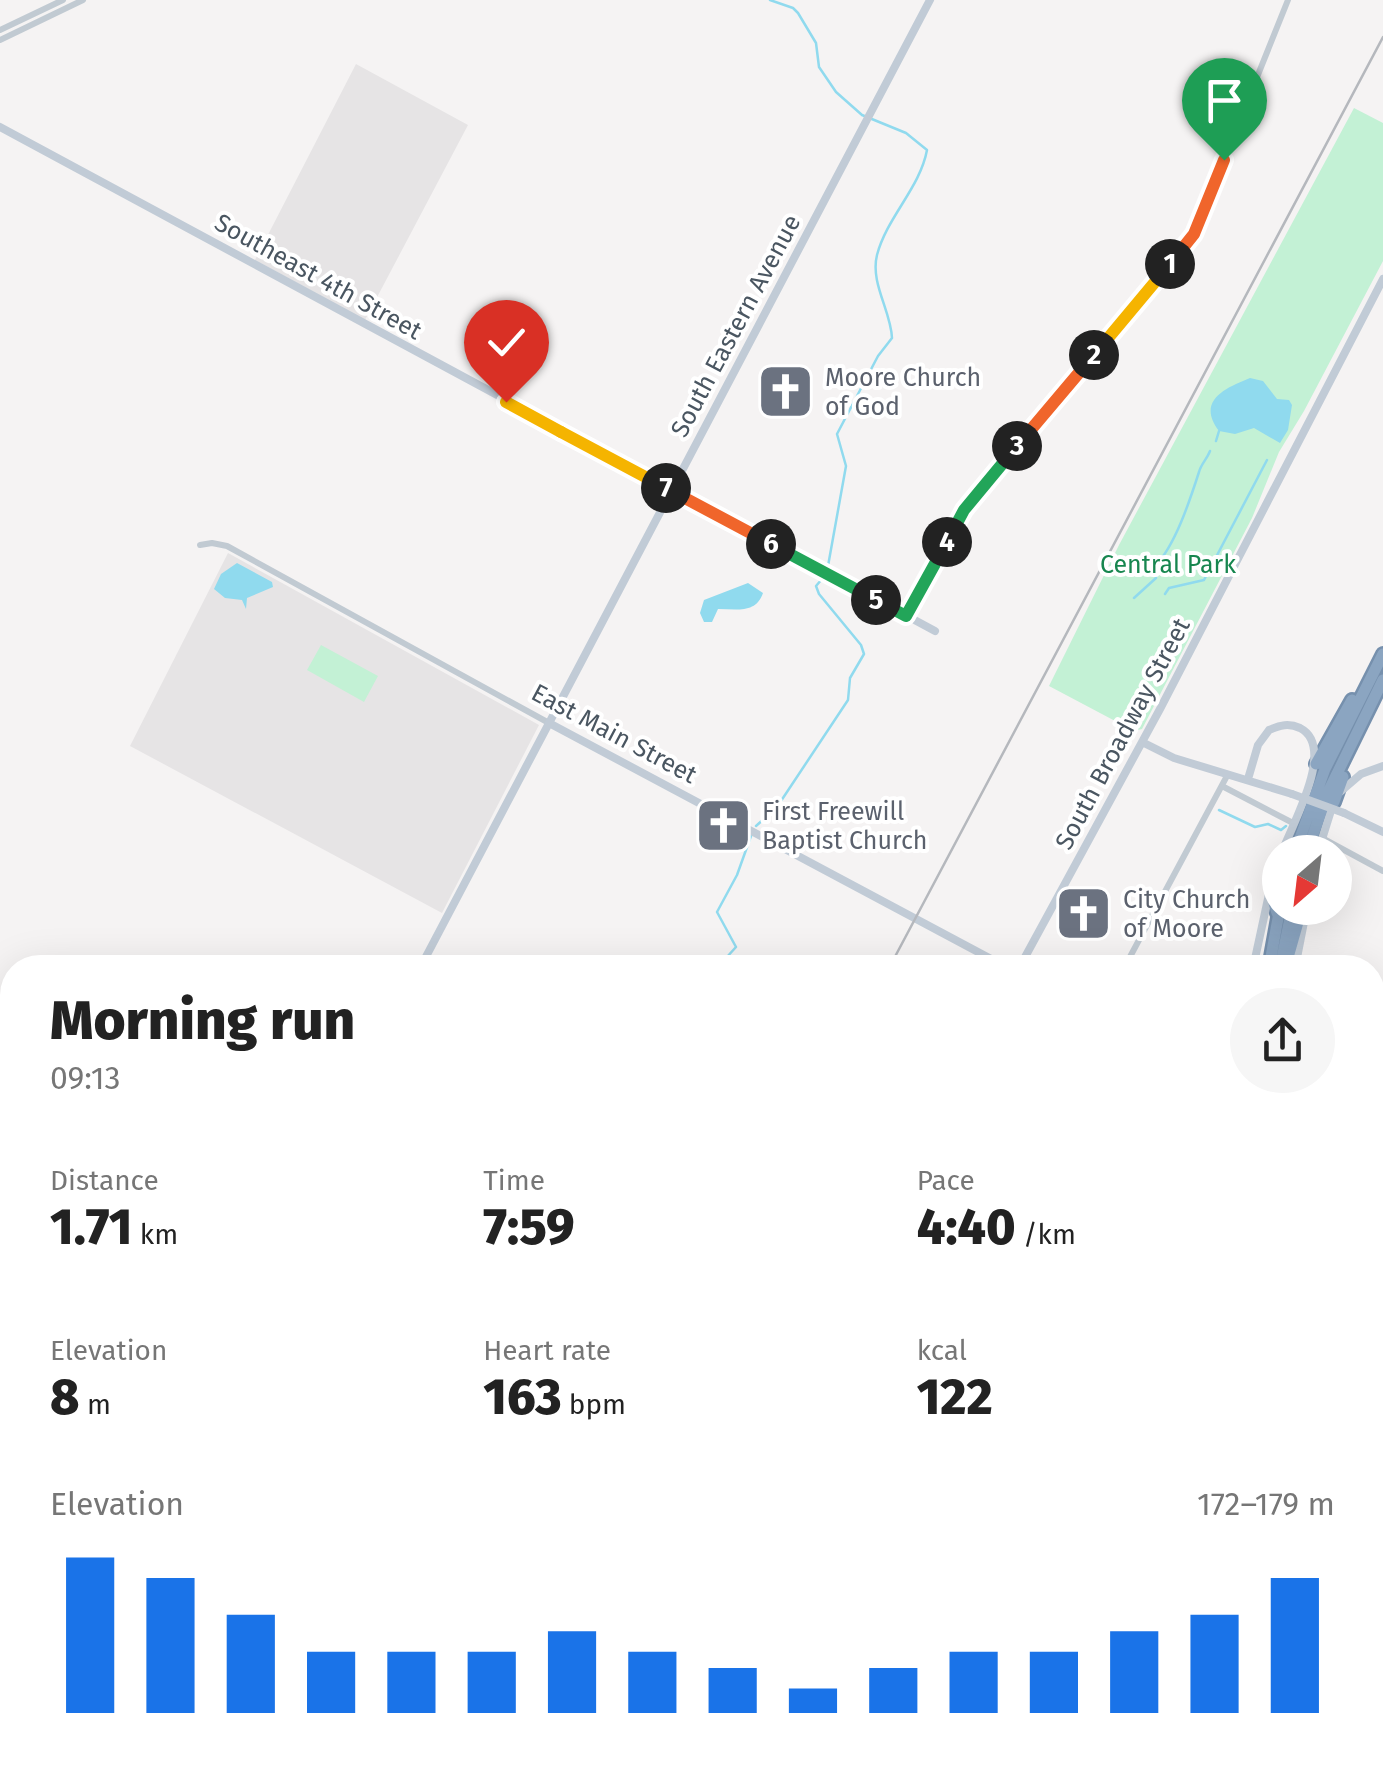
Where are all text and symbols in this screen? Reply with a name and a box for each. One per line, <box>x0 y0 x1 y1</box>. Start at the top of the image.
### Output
pin <box>1182 58 1267 161</box>
icon: arrive <box>1197 73 1252 128</box>
street label: Southeast 4th Street <box>209 208 428 347</box>
street label: South Eastern Avenue <box>665 210 807 442</box>
pin: 1 <box>1145 239 1195 289</box>
text: 1 <box>1164 247 1177 280</box>
pin <box>464 300 549 403</box>
icon: check <box>479 315 534 370</box>
pin: 2 <box>1069 330 1119 380</box>
text: 2 <box>1087 338 1101 371</box>
church icon: Moore Church of God <box>756 362 816 422</box>
place label: Moore Church of God <box>825 363 981 422</box>
pin: 3 <box>992 421 1042 471</box>
text: 3 <box>1010 429 1024 462</box>
pin: 7 <box>641 463 691 513</box>
text: 7 <box>659 471 673 504</box>
pin: 4 <box>922 517 972 567</box>
pin: 6 <box>746 519 796 569</box>
text: 4 <box>939 525 955 558</box>
text: 6 <box>763 527 779 560</box>
park label: Central Park <box>1100 550 1236 580</box>
pin: 5 <box>851 575 901 625</box>
text: 5 <box>868 583 884 616</box>
street label: South Broadway Street <box>1049 612 1197 855</box>
street label: East Main Street <box>526 678 703 791</box>
church icon: First Freewill Baptist Church <box>693 796 753 856</box>
place label: First Freewill Baptist Church <box>762 797 928 856</box>
north arrow <box>1262 835 1352 925</box>
map controls <box>1262 835 1352 925</box>
church icon: City Church of Moore <box>1054 884 1114 944</box>
place label: City Church of Moore <box>1123 885 1250 944</box>
text: Morning run <box>50 988 355 1054</box>
button: share <box>1230 988 1335 1093</box>
text: 09:13 <box>50 1059 121 1097</box>
text: Distance <box>50 1164 159 1197</box>
text: Time <box>483 1164 545 1197</box>
text: Pace <box>917 1164 975 1197</box>
text: 1.71 <box>50 1197 132 1257</box>
text: 7:59 <box>483 1197 575 1257</box>
text: 4:40 <box>917 1197 1016 1257</box>
text: km <box>132 1218 178 1251</box>
text: /km <box>1016 1218 1076 1251</box>
text: Elevation <box>50 1334 167 1367</box>
text: Heart rate <box>483 1334 611 1367</box>
text: kcal <box>917 1334 967 1367</box>
text: 8 <box>50 1367 80 1427</box>
text: 163 <box>483 1367 561 1427</box>
text: 122 <box>917 1367 993 1427</box>
text: m <box>80 1388 111 1421</box>
text: bpm <box>561 1388 626 1421</box>
text: Elevation <box>50 1485 184 1523</box>
text: 172–179 m <box>1197 1485 1335 1523</box>

